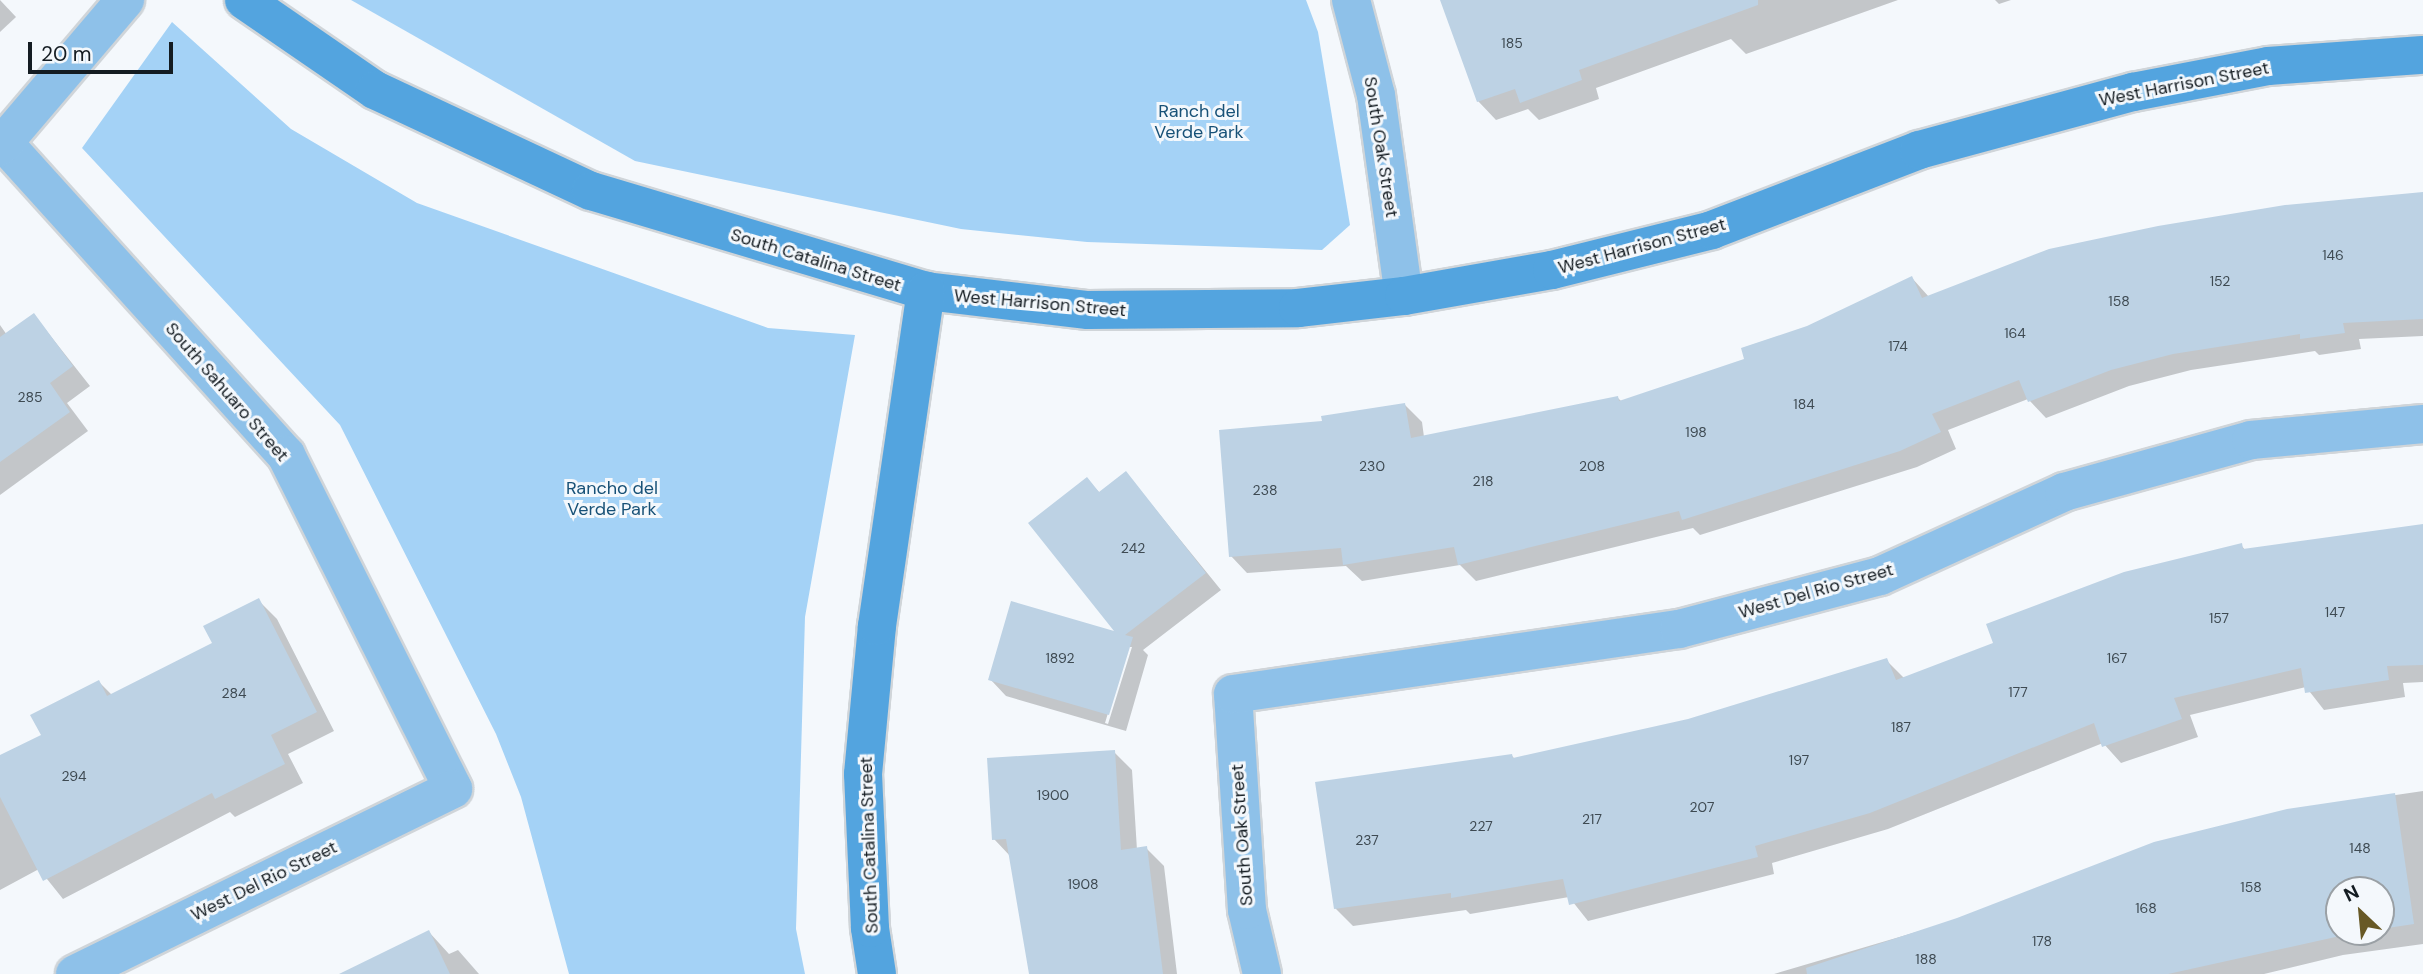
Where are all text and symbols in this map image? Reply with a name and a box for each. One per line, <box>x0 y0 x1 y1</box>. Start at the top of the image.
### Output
scale bar <box>32 28 177 72</box>
house number: 185 <box>1501 35 1523 51</box>
text: 20 m <box>41 40 92 68</box>
street label: West Harrison Street <box>2097 57 2271 111</box>
street label: South Oak Street <box>1359 75 1403 219</box>
park label: Ranch del Verde Park <box>1154 101 1244 144</box>
street label: West Harrison Street <box>1556 213 1728 279</box>
street label: South Catalina Street <box>728 224 904 296</box>
house number: 146 <box>2322 247 2344 263</box>
house number: 152 <box>2210 273 2230 289</box>
street label: West Harrison Street <box>953 285 1127 321</box>
house number: 158 <box>2108 293 2130 309</box>
street label: South Sahuaro Street <box>161 318 293 466</box>
house number: 164 <box>2004 325 2026 341</box>
house number: 174 <box>1888 338 1908 354</box>
house number: 285 <box>18 389 42 405</box>
house number: 184 <box>1793 396 1815 412</box>
house number: 198 <box>1685 424 1707 440</box>
house number: 230 <box>1359 458 1385 474</box>
house number: 208 <box>1579 458 1605 474</box>
house number: 218 <box>1473 473 1493 489</box>
park label: Rancho del Verde Park <box>566 478 658 520</box>
house number: 238 <box>1253 482 1277 498</box>
house number: 242 <box>1121 540 1145 556</box>
street label: West Del Rio Street <box>1736 559 1896 623</box>
house number: 147 <box>2325 604 2345 620</box>
house number: 157 <box>2209 610 2229 626</box>
house number: 1892 <box>1045 650 1075 666</box>
house number: 167 <box>2107 650 2127 666</box>
house number: 177 <box>2008 684 2028 700</box>
house number: 284 <box>222 685 246 701</box>
house number: 187 <box>1891 719 1911 735</box>
house number: 197 <box>1789 752 1809 768</box>
street label: South Catalina Street <box>855 756 883 934</box>
street label: South Oak Street <box>1226 763 1258 907</box>
house number: 294 <box>61 768 87 784</box>
house number: 1900 <box>1037 787 1069 803</box>
house number: 207 <box>1690 799 1714 815</box>
house number: 217 <box>1582 811 1602 827</box>
house number: 227 <box>1469 818 1493 834</box>
house number: 237 <box>1355 832 1379 848</box>
street label: West Del Rio Street <box>187 836 341 926</box>
house number: 148 <box>2349 840 2371 856</box>
house number: 1908 <box>1067 876 1099 892</box>
north arrow <box>2325 876 2395 946</box>
house number: 158 <box>2240 879 2262 895</box>
text: N <box>2340 879 2363 908</box>
house number: 168 <box>2135 900 2157 916</box>
house number: 178 <box>2032 933 2052 949</box>
house number: 188 <box>1915 951 1937 967</box>

